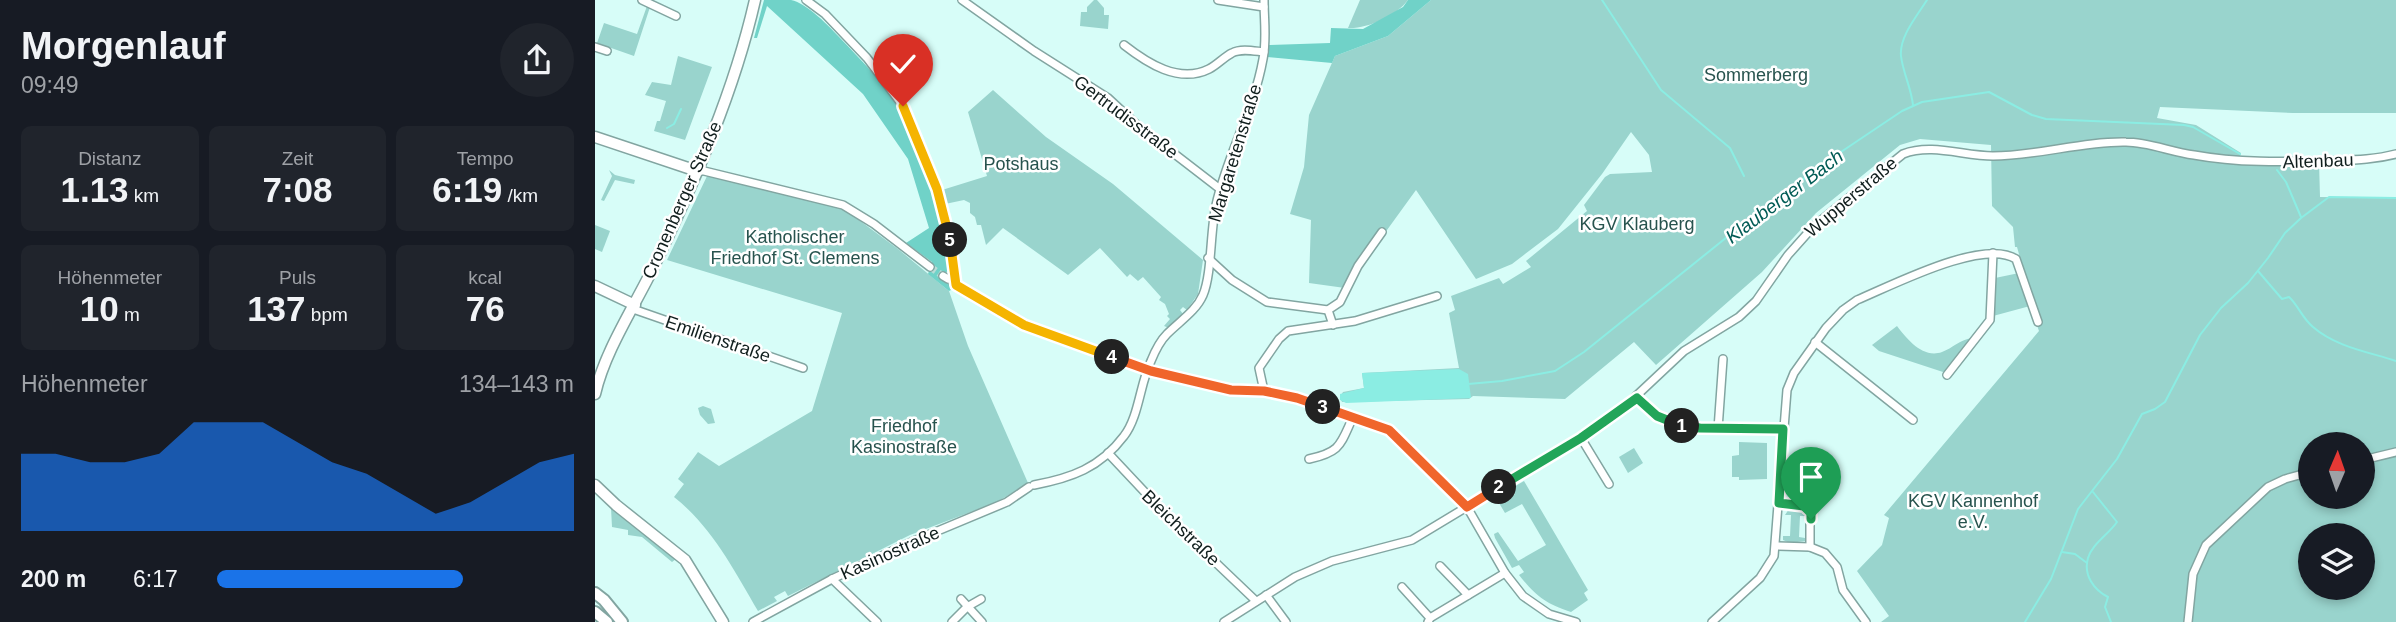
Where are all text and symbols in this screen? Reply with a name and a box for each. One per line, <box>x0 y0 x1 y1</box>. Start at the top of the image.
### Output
button: share <box>500 23 574 97</box>
text: Morgenlauf <box>21 25 226 67</box>
pin <box>873 34 933 106</box>
icon: check <box>884 45 922 83</box>
park label: Sommerberg <box>1704 65 1808 85</box>
street label: Gertrudisstraße <box>1070 71 1182 163</box>
text: 09:49 <box>21 72 79 98</box>
street label: Margaretenstraße <box>1205 82 1265 224</box>
street label: Cronenberger Straße <box>638 118 726 282</box>
water label: Klauberger Bach <box>1721 145 1847 247</box>
text: Distanz <box>78 148 142 169</box>
text: Zeit <box>282 148 313 169</box>
text: Tempo <box>457 148 514 169</box>
street label: Altenbau <box>2282 150 2354 172</box>
street label: Wupperstraße <box>1801 153 1901 241</box>
park label: Potshaus <box>983 154 1059 174</box>
text: 1.13 <box>60 170 129 209</box>
text: 7:08 <box>262 170 333 209</box>
text: 6:19 <box>432 170 502 209</box>
text: km <box>129 185 159 206</box>
text: /km <box>502 185 538 206</box>
park label: KGV Klauberg <box>1579 214 1695 234</box>
pin: 5 <box>933 222 967 258</box>
park label: Katholischer Friedhof St. Clemens <box>710 227 880 268</box>
text: 5 <box>944 229 955 250</box>
text: Höhenmeter <box>58 267 162 288</box>
text: Puls <box>279 267 316 288</box>
text: kcal <box>468 267 502 288</box>
text: 10 <box>80 289 119 328</box>
text: 137 <box>247 289 306 328</box>
text: 76 <box>466 289 505 328</box>
text: m <box>119 304 140 325</box>
text: bpm <box>306 304 348 325</box>
street label: Emilienstraße <box>663 312 773 366</box>
pin: 4 <box>1095 340 1129 374</box>
text: 4 <box>1106 346 1117 367</box>
text: Höhenmeter <box>21 371 148 397</box>
text: 134–143 m <box>459 371 574 397</box>
pin: 3 <box>1305 390 1341 424</box>
text: 3 <box>1317 396 1328 417</box>
pin: 1 <box>1665 408 1699 444</box>
text: 1 <box>1676 415 1687 436</box>
park label: Friedhof Kasinostraße <box>851 416 957 457</box>
north arrow <box>2298 432 2375 509</box>
map controls <box>2298 432 2375 600</box>
pin <box>1781 447 1841 519</box>
icon: arrive <box>1792 458 1830 496</box>
pin: 2 <box>1481 470 1517 504</box>
text: 2 <box>1493 476 1504 497</box>
street label: Bleichstraße <box>1138 486 1224 570</box>
park label: KGV Kannenhof e.V. <box>1908 491 2039 532</box>
street label: Kasinostraße <box>837 522 943 584</box>
button: layers <box>2298 523 2375 600</box>
text: 200 m <box>21 566 86 592</box>
text: 6:17 <box>133 566 178 592</box>

